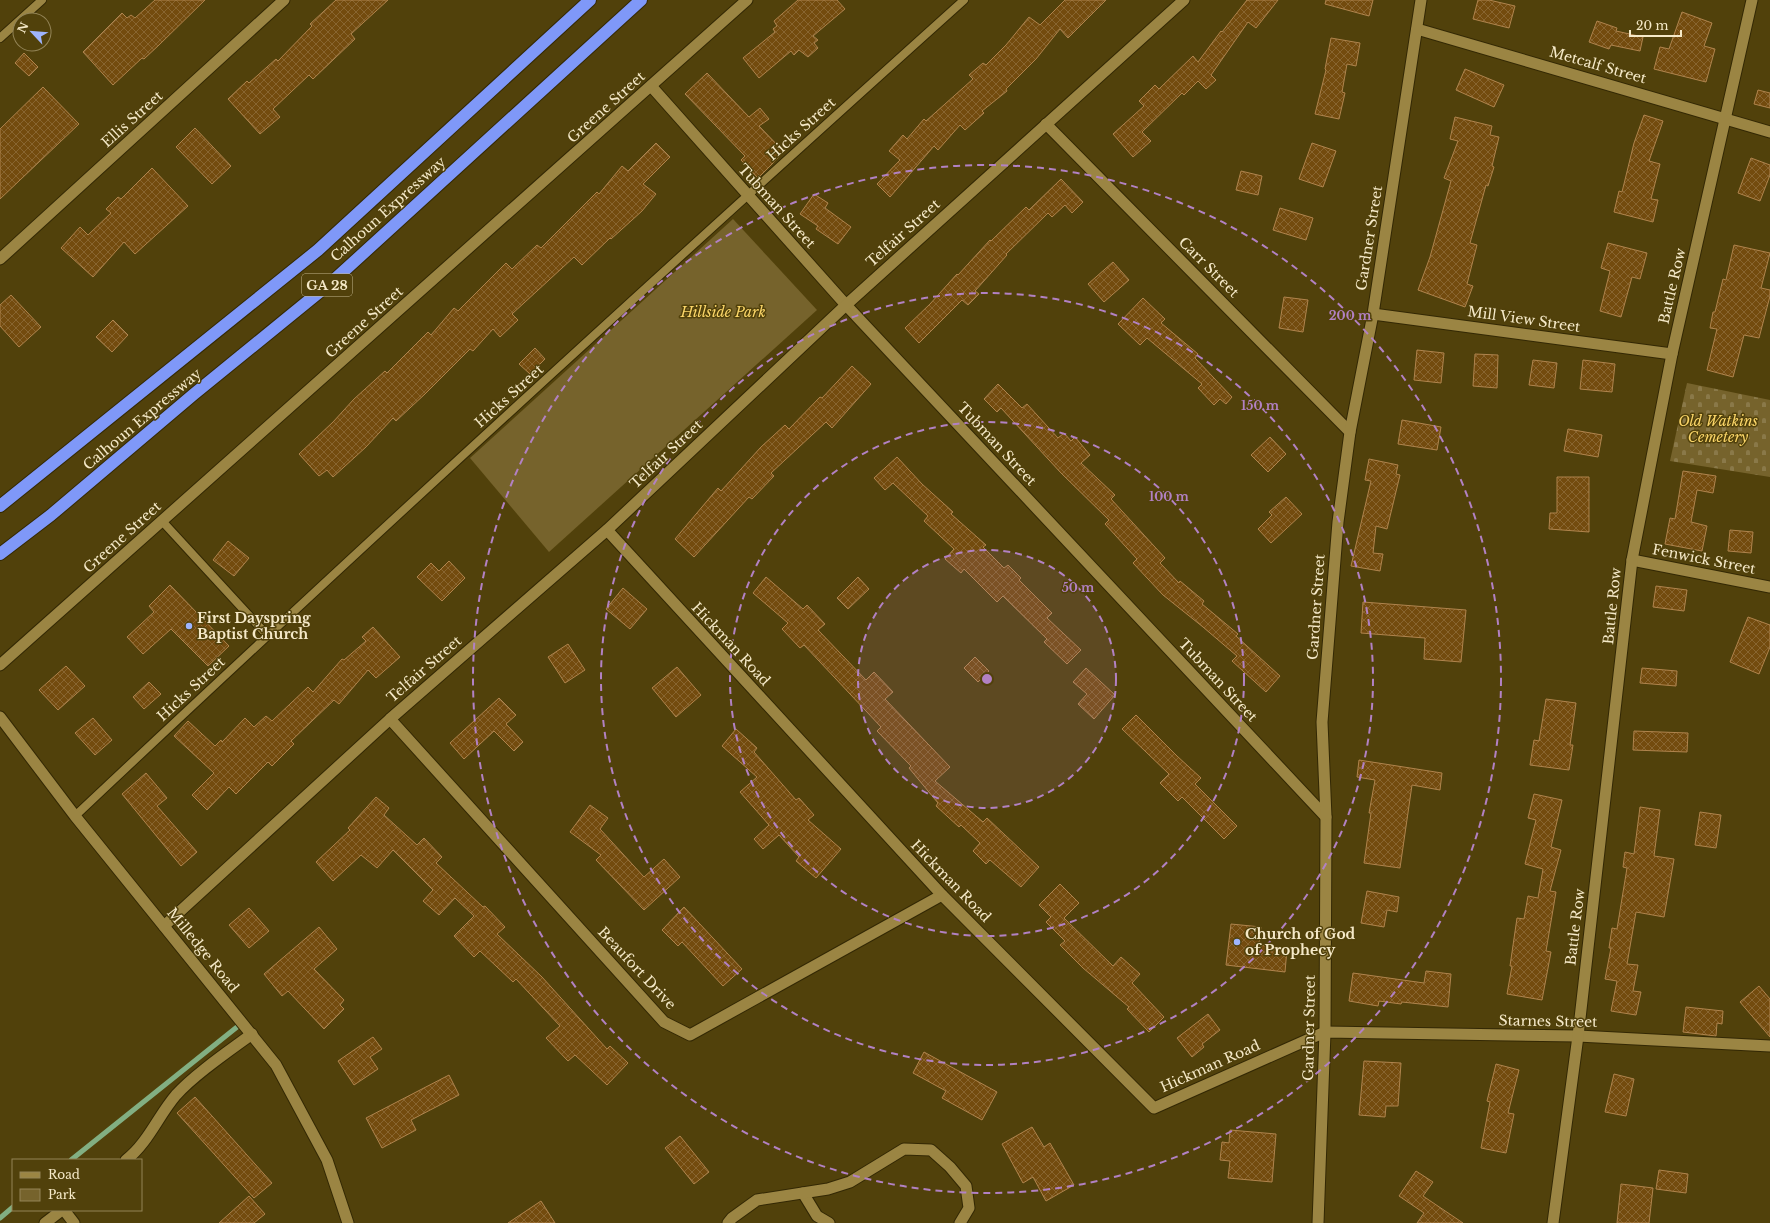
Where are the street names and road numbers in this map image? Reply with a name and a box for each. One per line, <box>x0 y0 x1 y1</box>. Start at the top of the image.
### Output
street label: Metcalf Street <box>1547 43 1649 88</box>
street label: Greene Street <box>563 67 649 147</box>
street label: Ellis Street <box>98 86 167 151</box>
street label: Hicks Street <box>763 93 840 165</box>
street label: Calhoun Expressway <box>327 152 449 266</box>
street label: Tubman Street <box>734 160 820 252</box>
street label: Gardner Street <box>1352 184 1386 292</box>
street label: Telfair Street <box>862 195 944 271</box>
street label: Carr Street <box>1175 233 1243 301</box>
street label: Battle Row <box>1655 246 1689 326</box>
road number: GA 28 <box>302 274 352 296</box>
street label: Greene Street <box>321 282 407 362</box>
street label: Mill View Street <box>1466 302 1582 336</box>
street label: Hicks Street <box>471 360 548 432</box>
street label: Calhoun Expressway <box>79 364 205 474</box>
street label: Tubman Street <box>954 399 1041 490</box>
street label: Telfair Street <box>626 415 707 492</box>
street label: Greene Street <box>79 497 165 577</box>
street label: Fenwick Street <box>1651 540 1758 578</box>
street label: Gardner Street <box>1303 553 1329 661</box>
street label: Battle Row <box>1599 567 1625 645</box>
street label: Hickman Road <box>688 599 775 690</box>
street label: Telfair Street <box>383 631 466 706</box>
street label: Tubman Street <box>1175 635 1262 726</box>
street label: Hicks Street <box>153 652 229 725</box>
street label: Hickman Road <box>907 836 995 926</box>
street label: Battle Row <box>1561 887 1589 966</box>
street label: Milledge Road <box>163 904 243 997</box>
street label: Beaufort Drive <box>594 923 680 1013</box>
street label: Gardner Street <box>1299 974 1319 1081</box>
street label: Starnes Street <box>1498 1011 1598 1031</box>
street label: Hickman Road <box>1157 1036 1263 1096</box>

